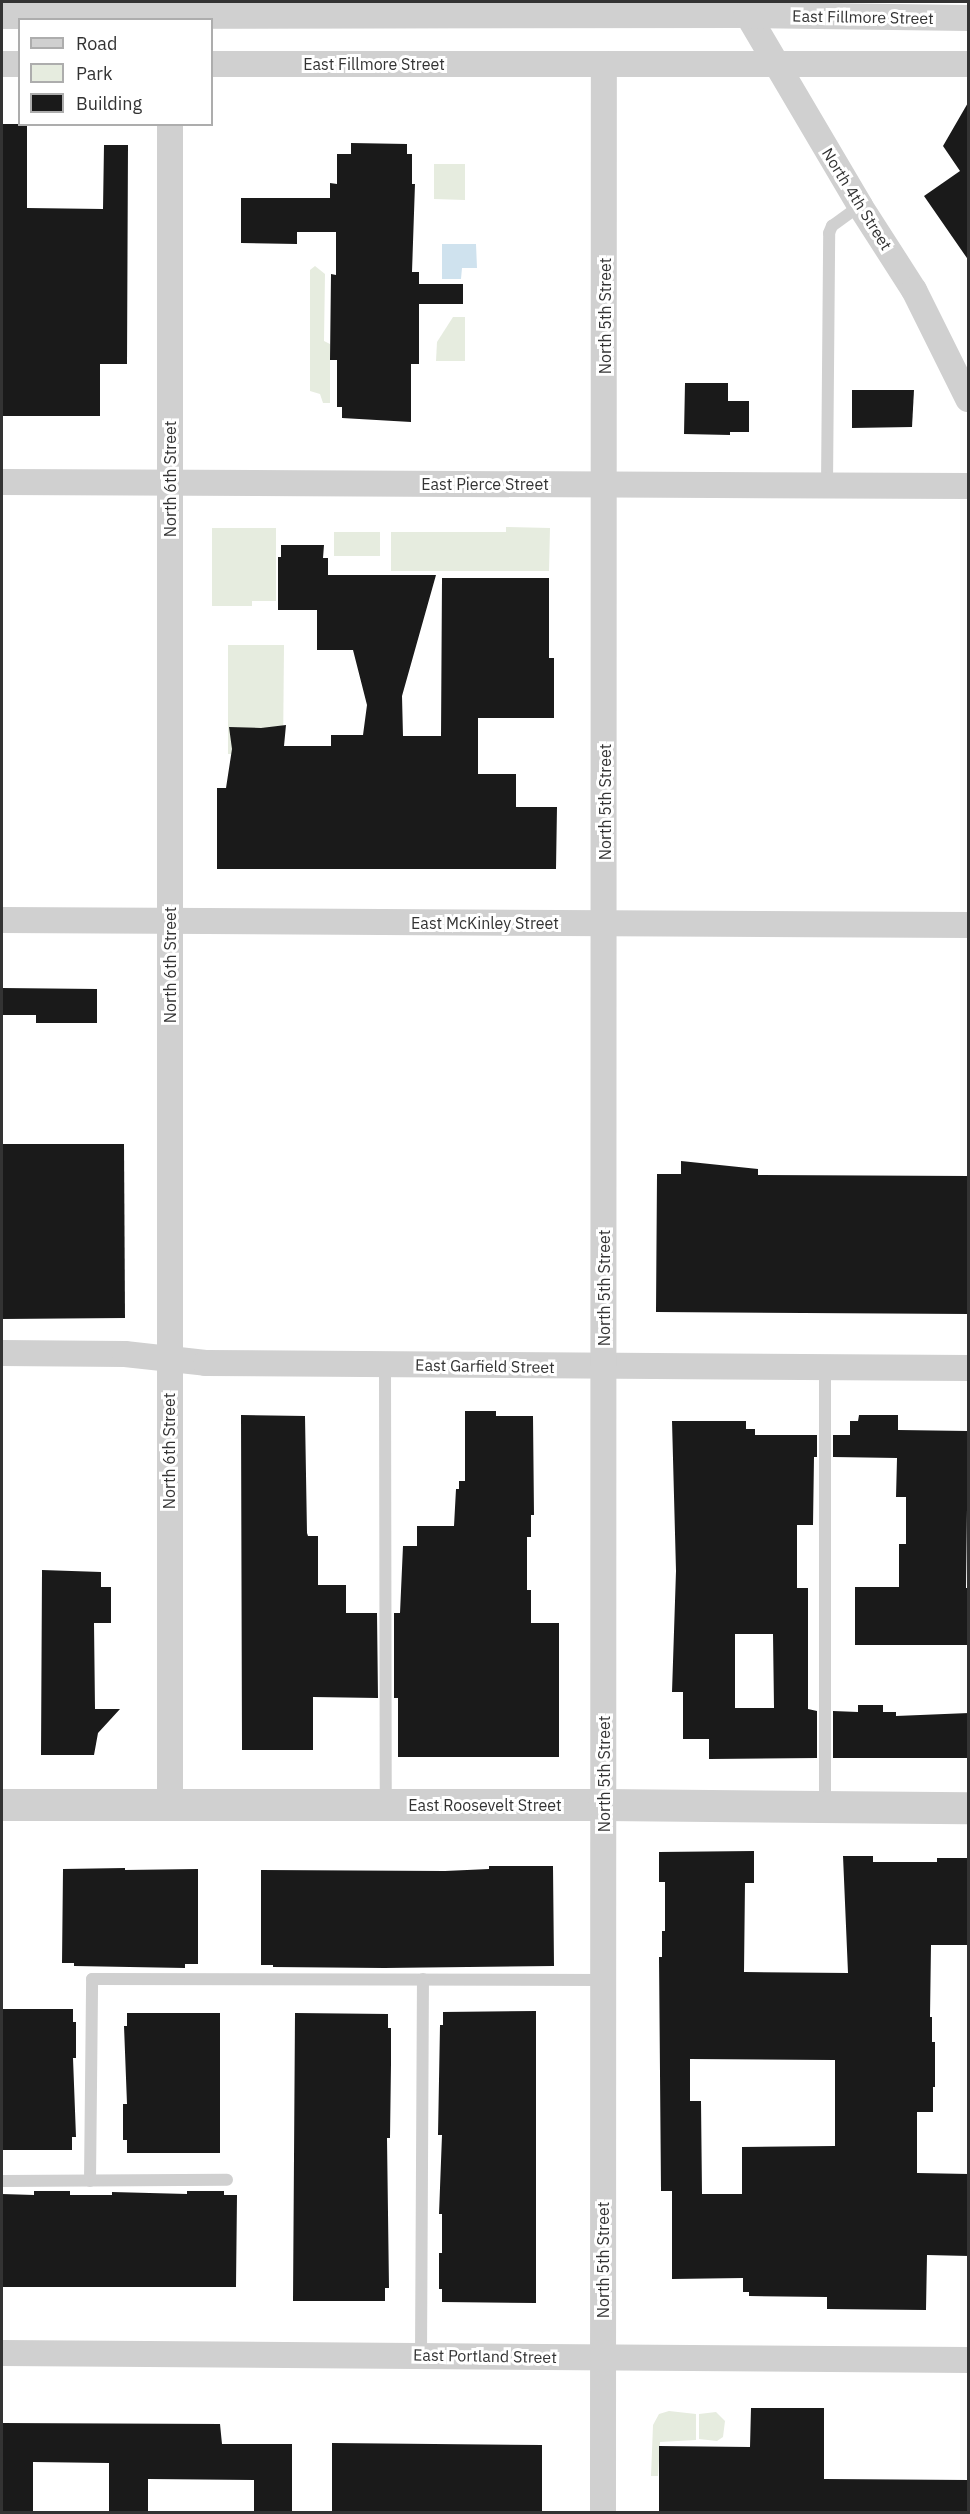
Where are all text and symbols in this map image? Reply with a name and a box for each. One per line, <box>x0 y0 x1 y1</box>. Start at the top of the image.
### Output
street label: East Fillmore Street <box>792 6 934 28</box>
legend <box>18 18 213 126</box>
text: Road <box>76 32 117 55</box>
street label: East Fillmore Street <box>303 54 445 74</box>
text: Park <box>76 62 112 85</box>
text: Building <box>76 92 142 115</box>
street label: North 4th Street <box>818 144 896 254</box>
street label: North 5th Street <box>595 258 615 374</box>
street label: North 6th Street <box>160 421 180 537</box>
street label: East Pierce Street <box>421 474 549 494</box>
street label: North 5th Street <box>595 744 615 860</box>
street label: North 6th Street <box>160 907 180 1023</box>
street label: East McKinley Street <box>411 913 559 933</box>
street label: North 5th Street <box>594 1230 614 1346</box>
street label: East Garfield Street <box>415 1355 555 1377</box>
street label: North 6th Street <box>159 1393 179 1509</box>
street label: North 5th Street <box>594 1716 614 1832</box>
street label: East Roosevelt Street <box>408 1795 562 1815</box>
street label: North 5th Street <box>593 2202 613 2318</box>
street label: East Portland Street <box>413 2345 557 2367</box>

